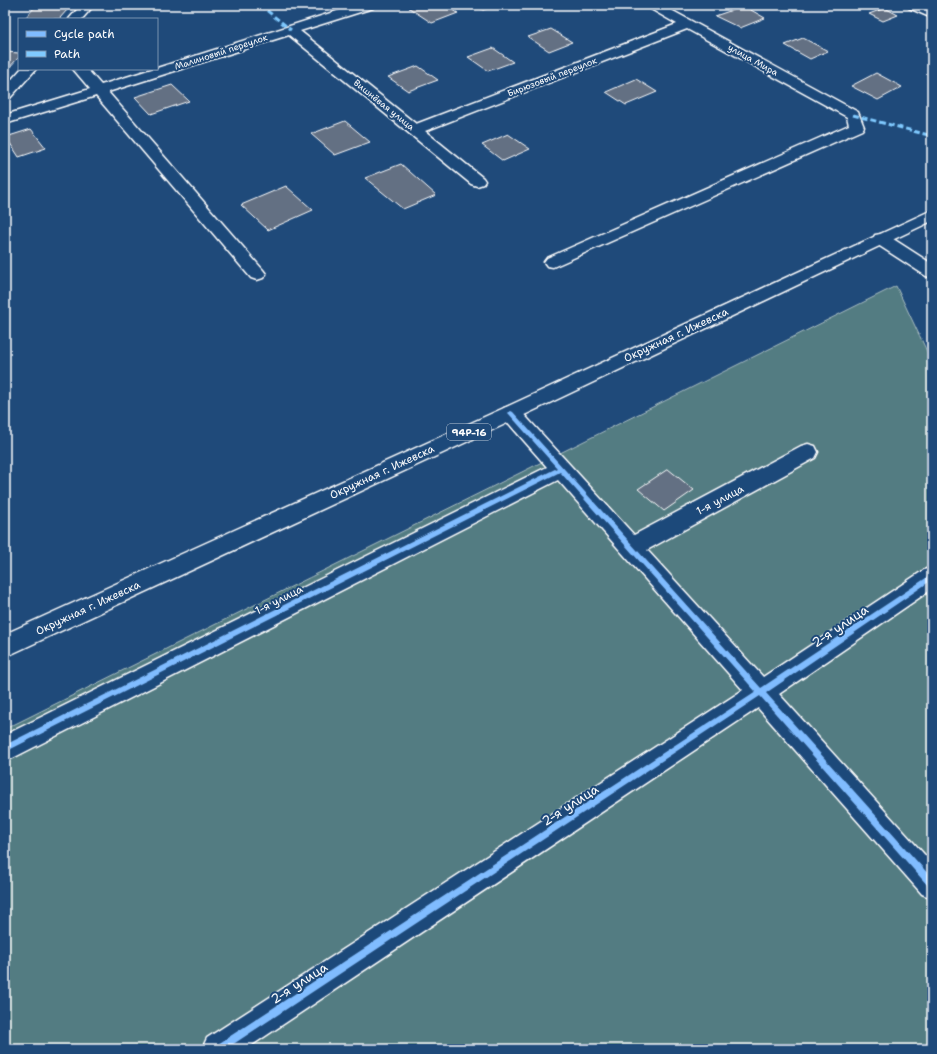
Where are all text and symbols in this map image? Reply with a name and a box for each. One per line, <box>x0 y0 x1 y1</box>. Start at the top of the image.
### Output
legend <box>18 18 158 70</box>
text: Cycle path <box>54 26 115 42</box>
street label: Малиновый переулок <box>173 31 269 73</box>
street label: улица Мира <box>726 41 781 79</box>
text: Path <box>54 46 80 62</box>
street label: Бирюзовый переулок <box>506 54 599 100</box>
street label: Вишнёвая улица <box>351 77 417 133</box>
street label: Окружная г. Ижевска <box>621 304 731 366</box>
road number: 94Р-16 <box>447 424 491 440</box>
street label: Окружная г. Ижевска <box>327 441 437 503</box>
street label: 1-я улица <box>694 481 747 519</box>
street label: Окружная г. Ижевска <box>33 577 143 639</box>
street label: 1-я улица <box>253 582 306 618</box>
street label: 2-я улица <box>809 601 871 651</box>
street label: 2-я улица <box>538 780 602 830</box>
street label: 2-я улица <box>267 958 331 1008</box>

